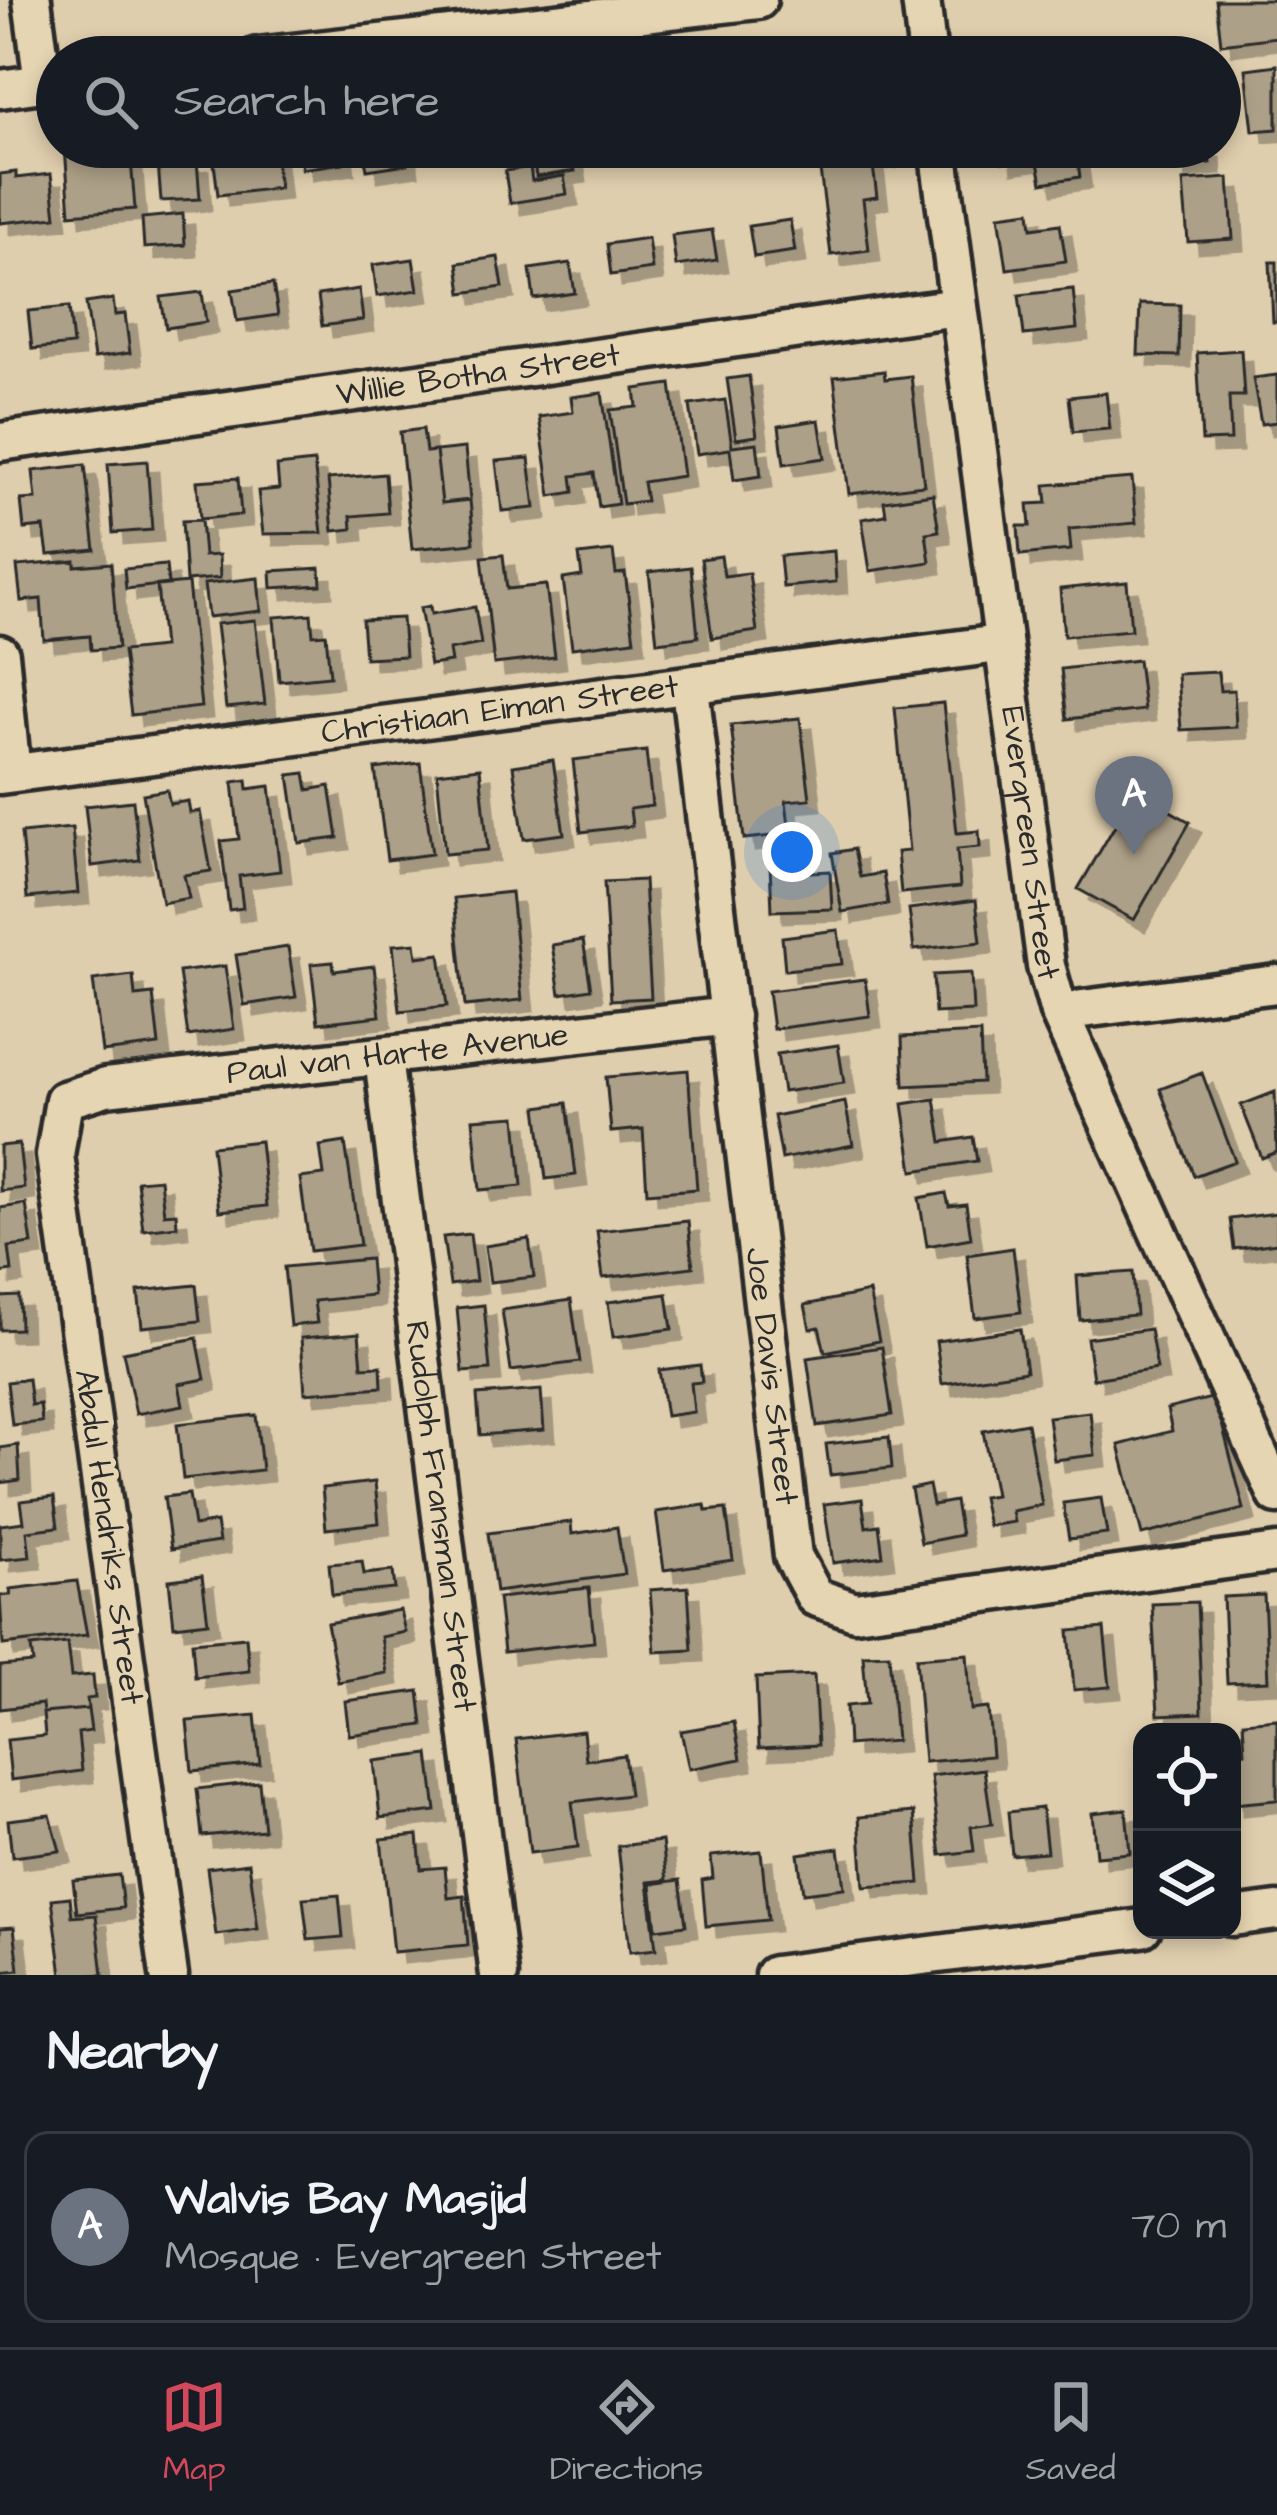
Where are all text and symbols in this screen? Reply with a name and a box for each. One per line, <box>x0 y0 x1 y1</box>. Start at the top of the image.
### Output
search box <box>36 36 1241 168</box>
icon: search <box>78 69 144 135</box>
text: Search here <box>174 71 440 133</box>
street label: Willie Botha Street <box>333 332 623 417</box>
street label: Christiaan Eiman Street <box>318 663 681 756</box>
street label: Evergreen Street <box>989 704 1072 985</box>
pin: A <box>1095 756 1173 855</box>
your location <box>762 822 822 882</box>
street label: Paul van Harte Avenue <box>224 1012 571 1096</box>
street label: Joe Davis Street <box>734 1245 810 1508</box>
street label: Rudolph Fransman Street <box>393 1318 489 1715</box>
street label: Abdul Hendriks Street <box>63 1366 155 1708</box>
map controls <box>1133 1723 1241 1939</box>
button: locate <box>1133 1723 1241 1831</box>
button: layers <box>1133 1831 1241 1939</box>
text: Nearby <box>48 2018 218 2089</box>
text: Walvis Bay Masjid <box>165 2169 526 2231</box>
text: A <box>78 2200 102 2254</box>
text: 70 m <box>1131 2200 1226 2254</box>
text: Mosque · Evergreen Street <box>165 2231 662 2285</box>
tab: Map <box>161 2374 227 2492</box>
tab: Directions <box>550 2374 703 2492</box>
tab: Saved <box>1026 2374 1116 2492</box>

